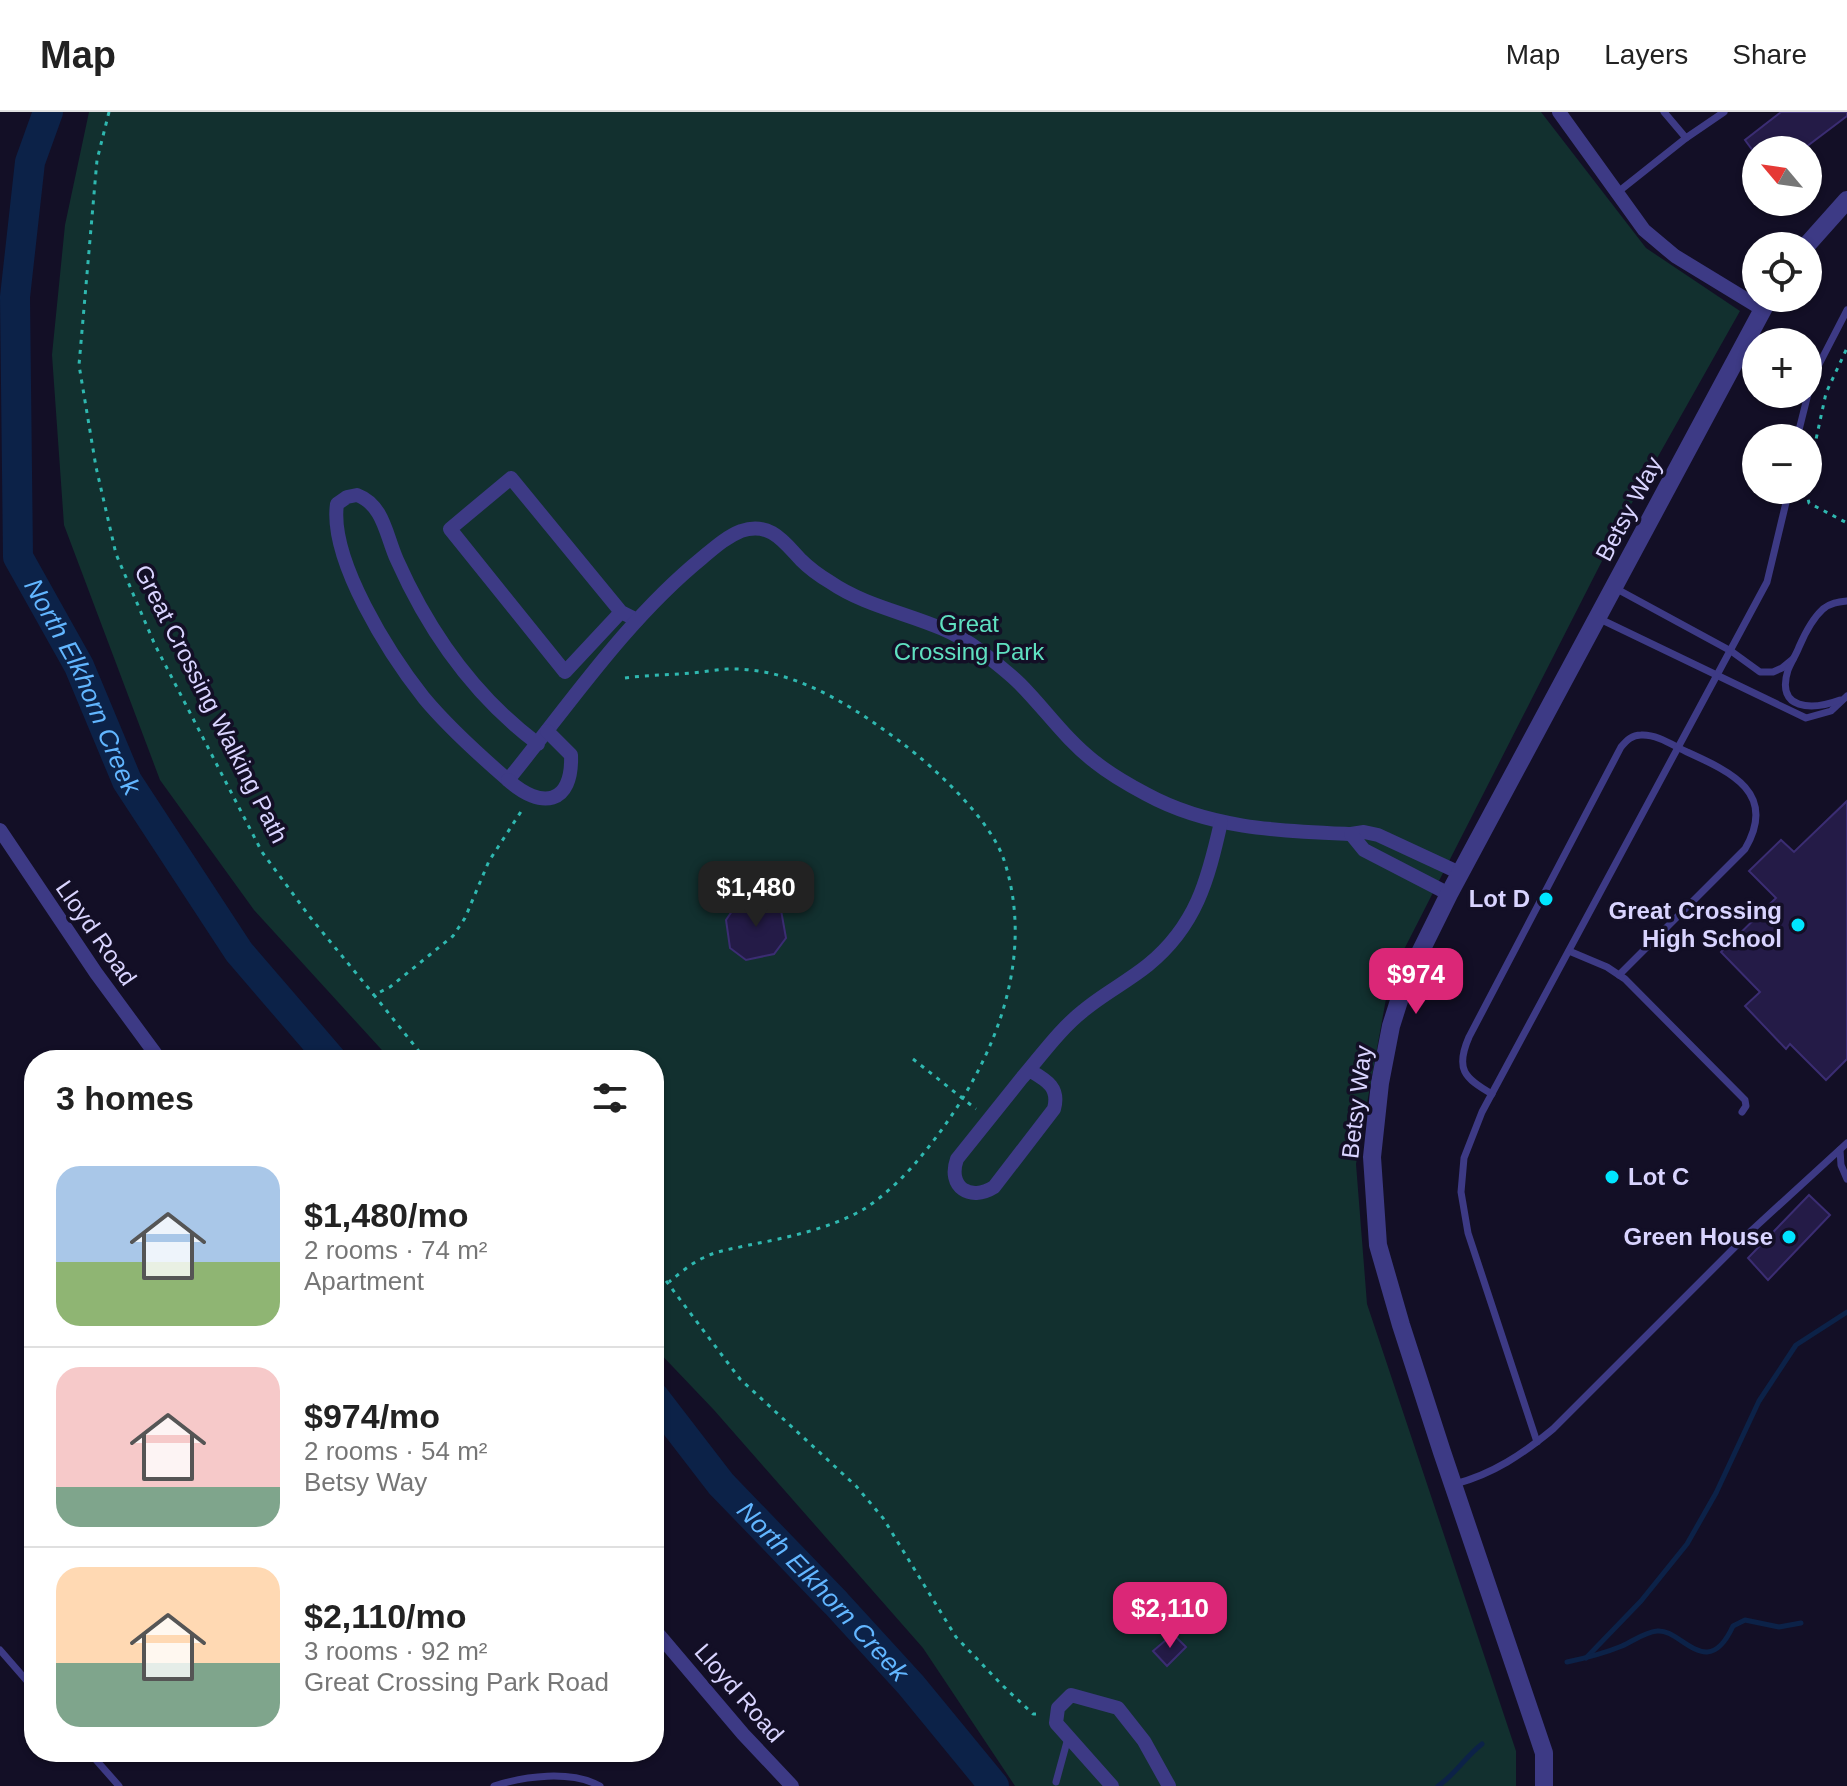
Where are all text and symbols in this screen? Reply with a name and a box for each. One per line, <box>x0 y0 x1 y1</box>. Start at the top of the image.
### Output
text: Map <box>40 34 116 76</box>
text: Map <box>1506 39 1560 70</box>
text: Layers <box>1604 39 1688 70</box>
text: Share <box>1732 39 1807 70</box>
north arrow <box>1742 136 1822 216</box>
map controls <box>1742 136 1822 504</box>
button: locate <box>1742 232 1822 312</box>
button: + <box>1742 328 1822 408</box>
button: − <box>1742 424 1822 504</box>
street label: Betsy Way <box>1590 452 1667 565</box>
street label: Great Crossing Walking Path <box>129 560 294 847</box>
water label: North Elkhorn Creek <box>18 573 148 802</box>
park label: Great Crossing Park <box>894 610 1045 665</box>
pin: $1,480 <box>691 861 821 929</box>
text: $1,480 <box>716 872 796 902</box>
street label: Lloyd Road <box>51 875 142 990</box>
place label: Lot D <box>1469 885 1530 912</box>
marker: Lot D <box>1537 890 1555 908</box>
place label: Great Crossing High School <box>1609 897 1782 952</box>
marker: Great Crossing High School <box>1789 916 1807 934</box>
pin: $974 <box>1369 948 1463 1016</box>
text: $974 <box>1387 959 1445 989</box>
street label: Betsy Way <box>1336 1044 1377 1160</box>
icon: filters <box>588 1076 632 1120</box>
text: 3 homes <box>56 1079 194 1117</box>
place label: Lot C <box>1628 1163 1689 1190</box>
marker: Lot C <box>1603 1168 1621 1186</box>
text: $1,480/mo <box>304 1196 468 1234</box>
icon: home <box>120 1198 216 1294</box>
place label: Green House <box>1624 1223 1773 1250</box>
marker: Green House <box>1780 1228 1798 1246</box>
text: 2 rooms · 74 m² <box>304 1235 488 1265</box>
text: Apartment <box>304 1266 424 1296</box>
text: $974/mo <box>304 1397 440 1435</box>
icon: home <box>120 1399 216 1495</box>
text: 2 rooms · 54 m² <box>304 1436 488 1466</box>
text: Betsy Way <box>304 1467 427 1497</box>
water label: North Elkhorn Creek <box>731 1495 916 1689</box>
pin: $2,110 <box>1105 1582 1235 1650</box>
text: $2,110 <box>1131 1593 1209 1623</box>
text: $2,110/mo <box>304 1597 467 1635</box>
icon: home <box>120 1599 216 1695</box>
text: 3 rooms · 92 m² <box>304 1636 488 1666</box>
street label: Lloyd Road <box>689 1638 789 1747</box>
text: Great Crossing Park Road <box>304 1667 609 1697</box>

